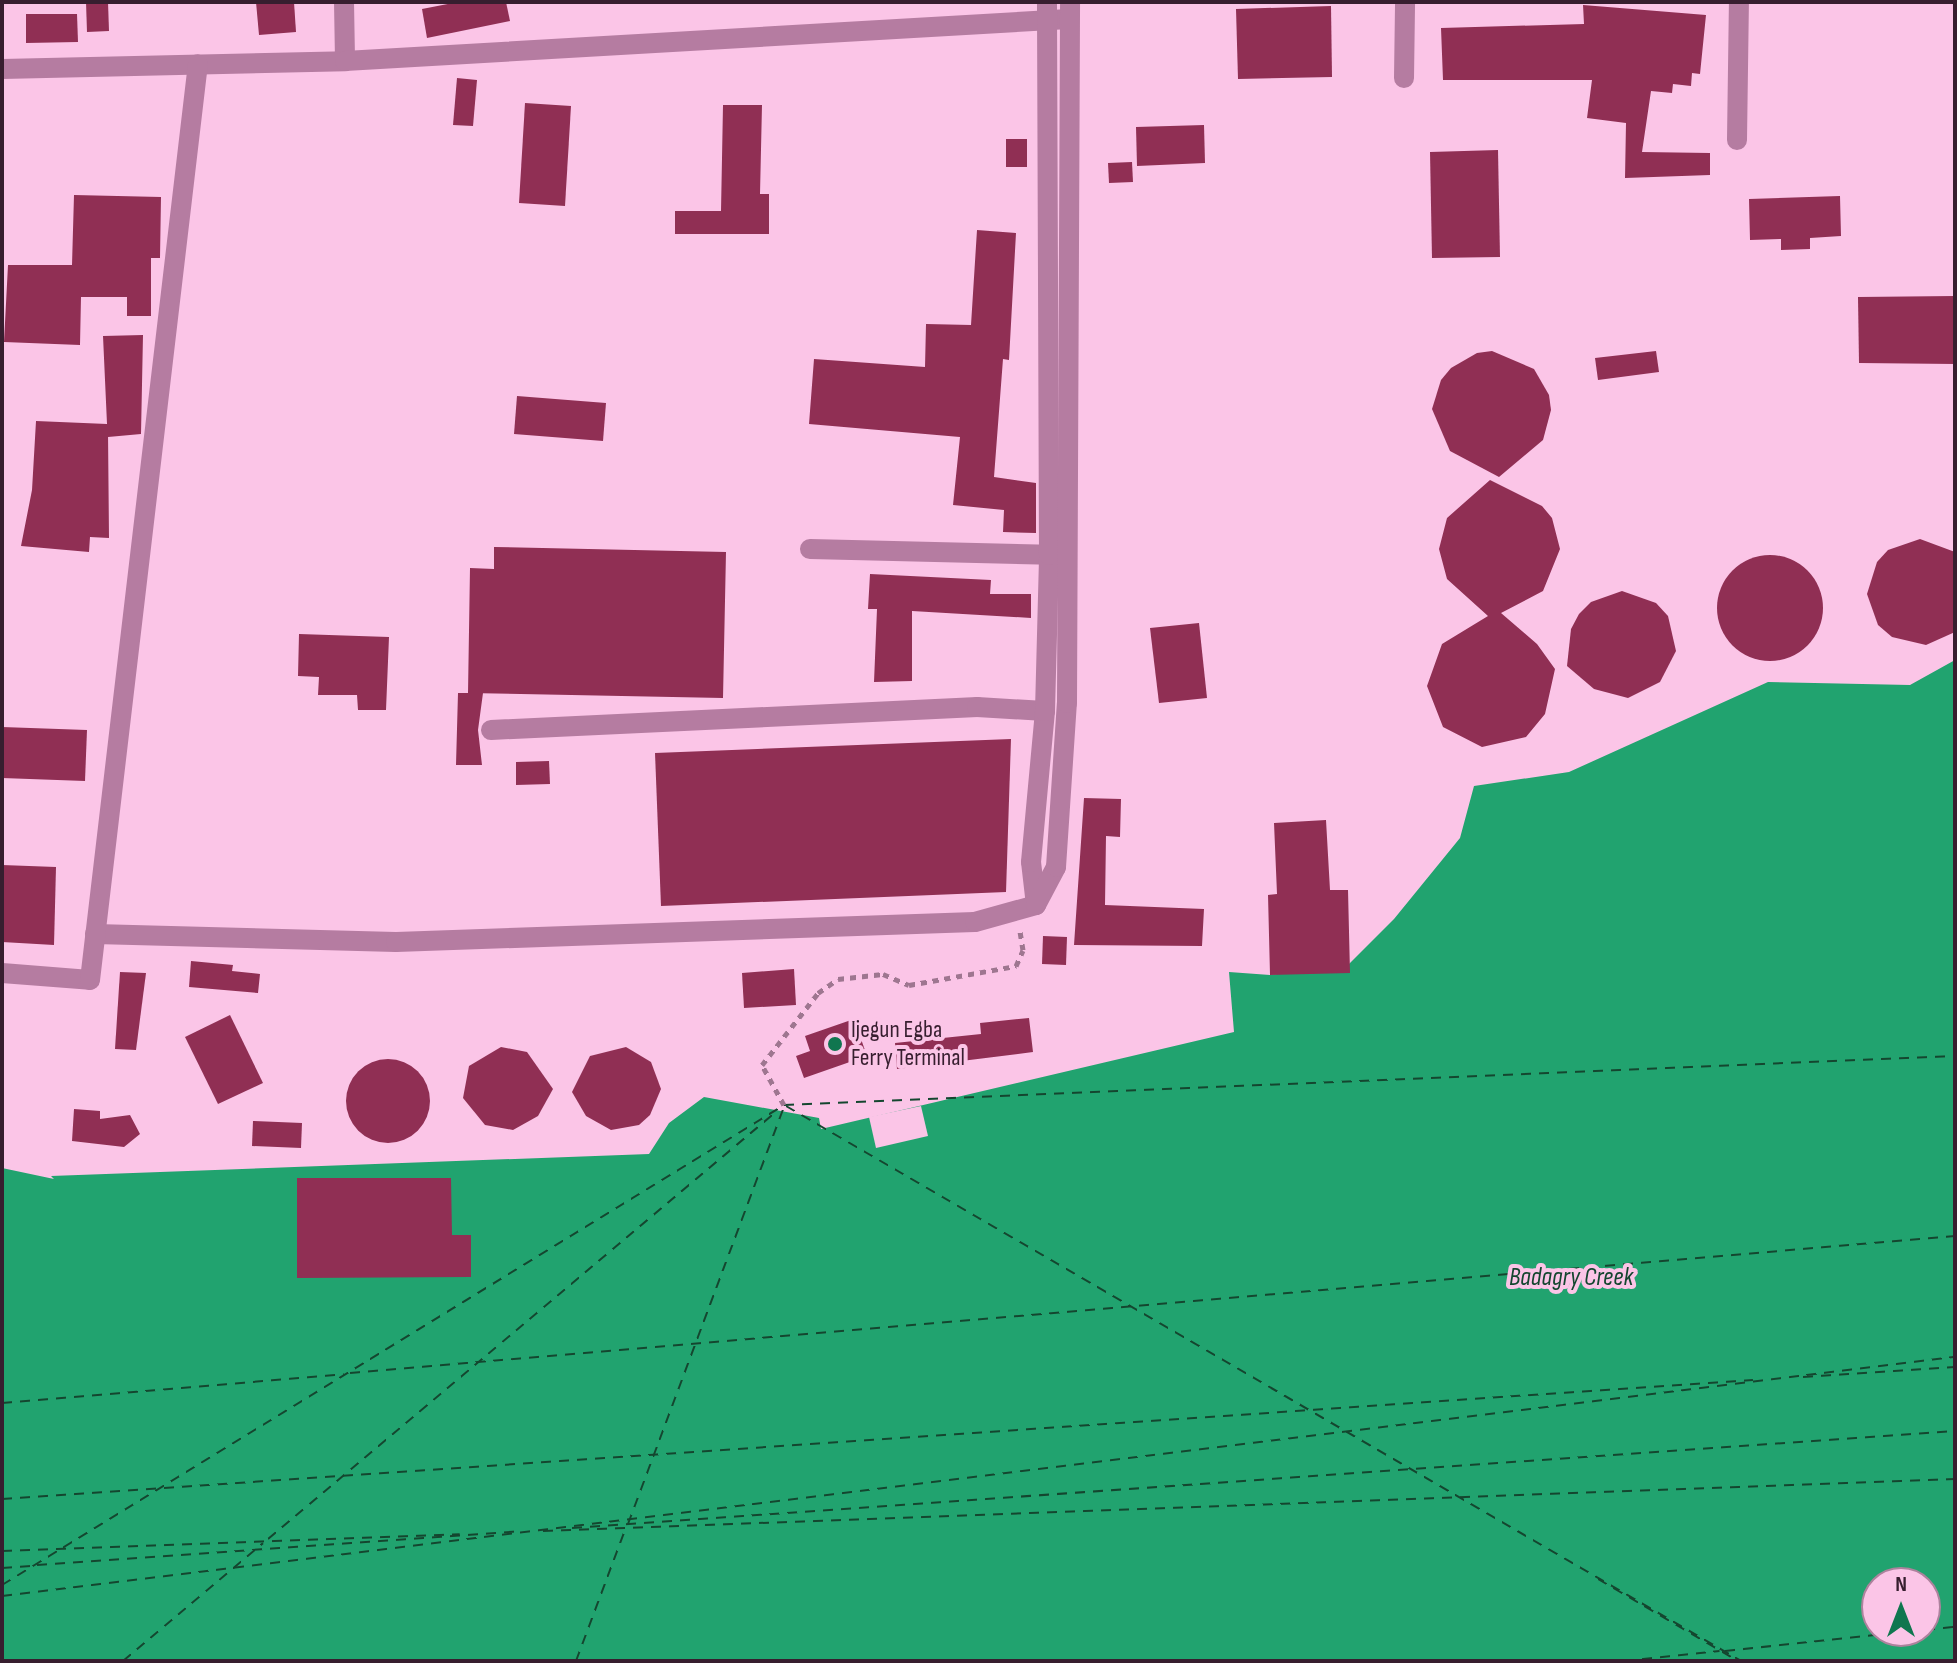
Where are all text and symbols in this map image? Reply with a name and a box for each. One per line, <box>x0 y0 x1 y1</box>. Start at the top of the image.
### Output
place label: Ijegun Egba Ferry Terminal <box>851 1016 965 1072</box>
marker: Ijegun Egba Ferry Terminal <box>826 1035 844 1053</box>
water label: Badagry Creek <box>1509 1262 1633 1294</box>
north arrow <box>1861 1567 1941 1647</box>
text: N <box>1895 1571 1907 1598</box>

